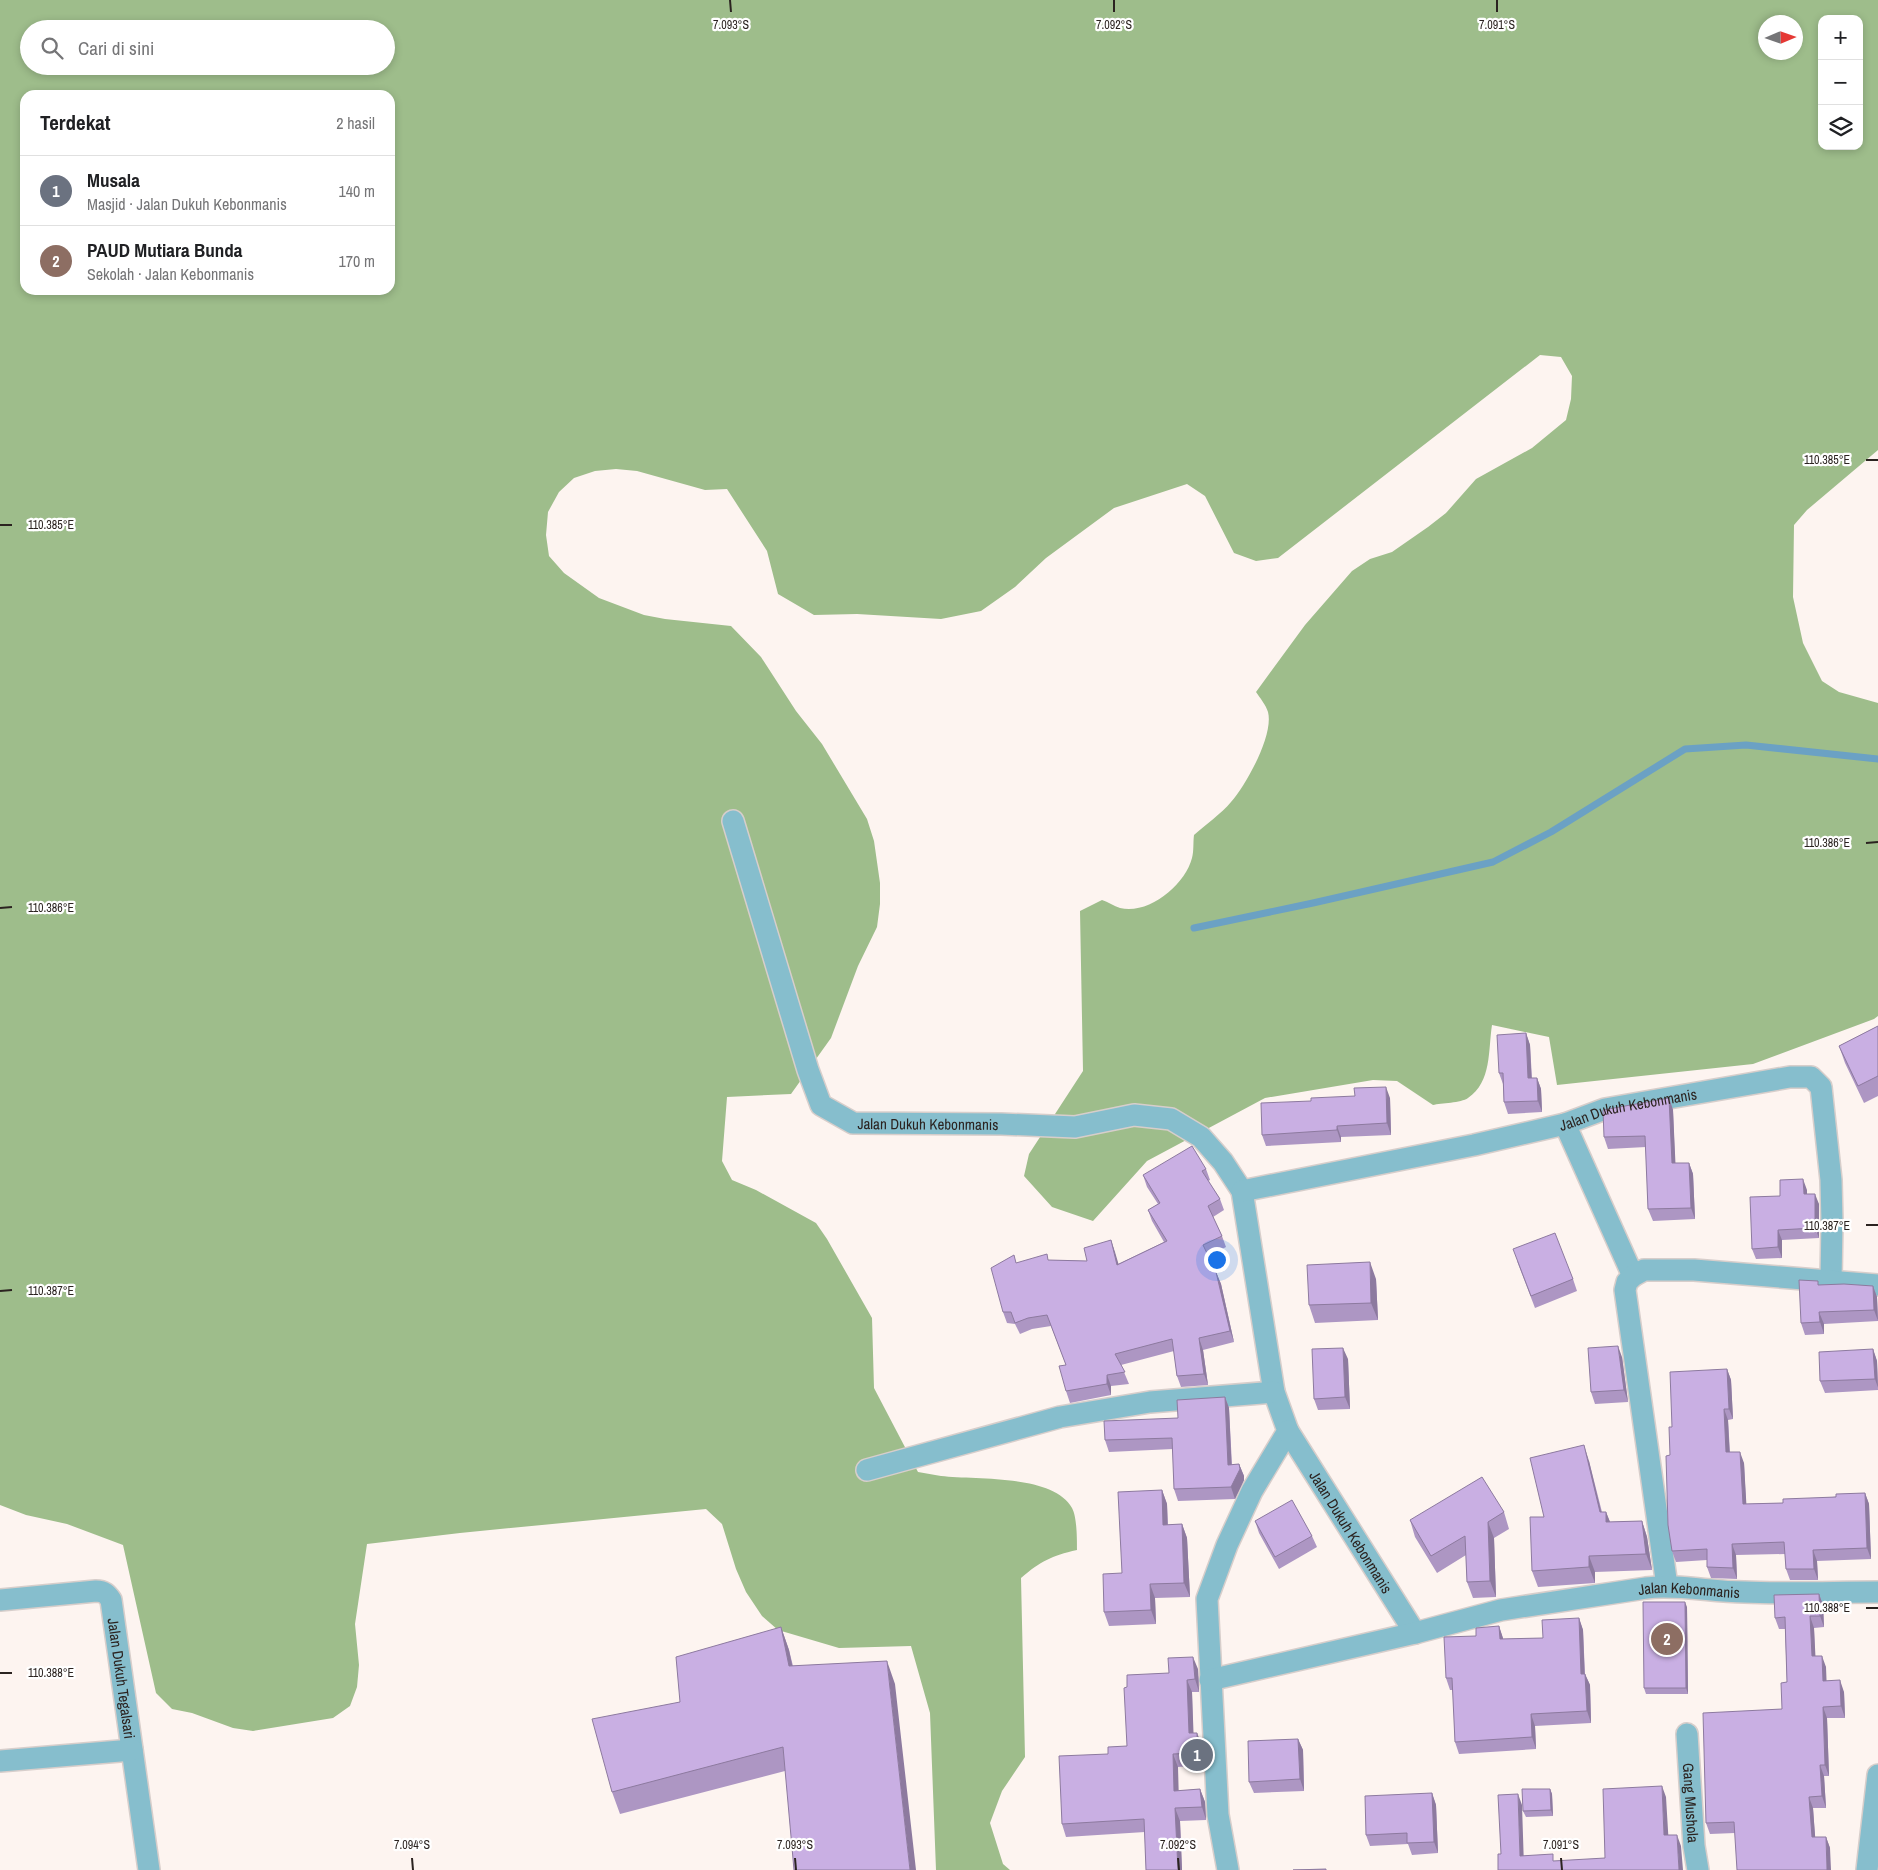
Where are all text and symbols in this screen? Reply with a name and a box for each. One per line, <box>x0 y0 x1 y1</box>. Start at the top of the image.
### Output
north arrow <box>1758 15 1803 60</box>
map controls <box>1818 15 1863 150</box>
button: + <box>1818 15 1863 60</box>
text: 7.093°S <box>713 17 749 33</box>
text: 7.092°S <box>1096 17 1132 33</box>
text: 7.091°S <box>1479 17 1515 33</box>
search box <box>20 20 395 75</box>
icon: search <box>38 34 66 62</box>
text: Cari di sini <box>78 35 154 61</box>
button: − <box>1818 60 1863 105</box>
button: layers <box>1818 105 1863 150</box>
text: Terdekat <box>40 108 111 137</box>
text: 2 hasil <box>336 112 375 134</box>
text: Musala <box>87 167 140 193</box>
text: 1 <box>52 180 60 202</box>
text: 140 m <box>339 180 375 202</box>
text: Masjid · Jalan Dukuh Kebonmanis <box>87 193 287 215</box>
text: PAUD Mutiara Bunda <box>87 237 243 263</box>
text: 2 <box>52 250 60 272</box>
text: 170 m <box>339 250 375 272</box>
text: Sekolah · Jalan Kebonmanis <box>87 263 254 285</box>
text: 110.385°E <box>1804 452 1850 468</box>
text: 110.385°E <box>28 517 74 533</box>
text: 110.386°E <box>1804 835 1850 851</box>
text: 110.386°E <box>28 900 74 916</box>
street label: Jalan Dukuh Kebonmanis <box>1557 1083 1698 1135</box>
street label: Jalan Dukuh Kebonmanis <box>857 1113 998 1134</box>
text: 110.387°E <box>1804 1218 1850 1234</box>
your location <box>1204 1247 1230 1273</box>
text: 110.387°E <box>28 1283 74 1299</box>
street label: Jalan Dukuh Kebonmanis <box>1305 1466 1398 1597</box>
street label: Jalan Kebonmanis <box>1637 1576 1740 1602</box>
text: 110.388°E <box>1804 1600 1850 1616</box>
street label: Jalan Dukuh Tegalsari <box>103 1617 141 1740</box>
pin: 2 <box>1651 1620 1683 1658</box>
text: 110.388°E <box>28 1665 74 1681</box>
pin: 1 <box>1181 1736 1213 1774</box>
street label: Gang Mushola <box>1678 1762 1704 1844</box>
text: 7.094°S <box>394 1837 430 1853</box>
text: 7.093°S <box>777 1837 813 1853</box>
text: 7.092°S <box>1160 1837 1196 1853</box>
text: 7.091°S <box>1543 1837 1579 1853</box>

